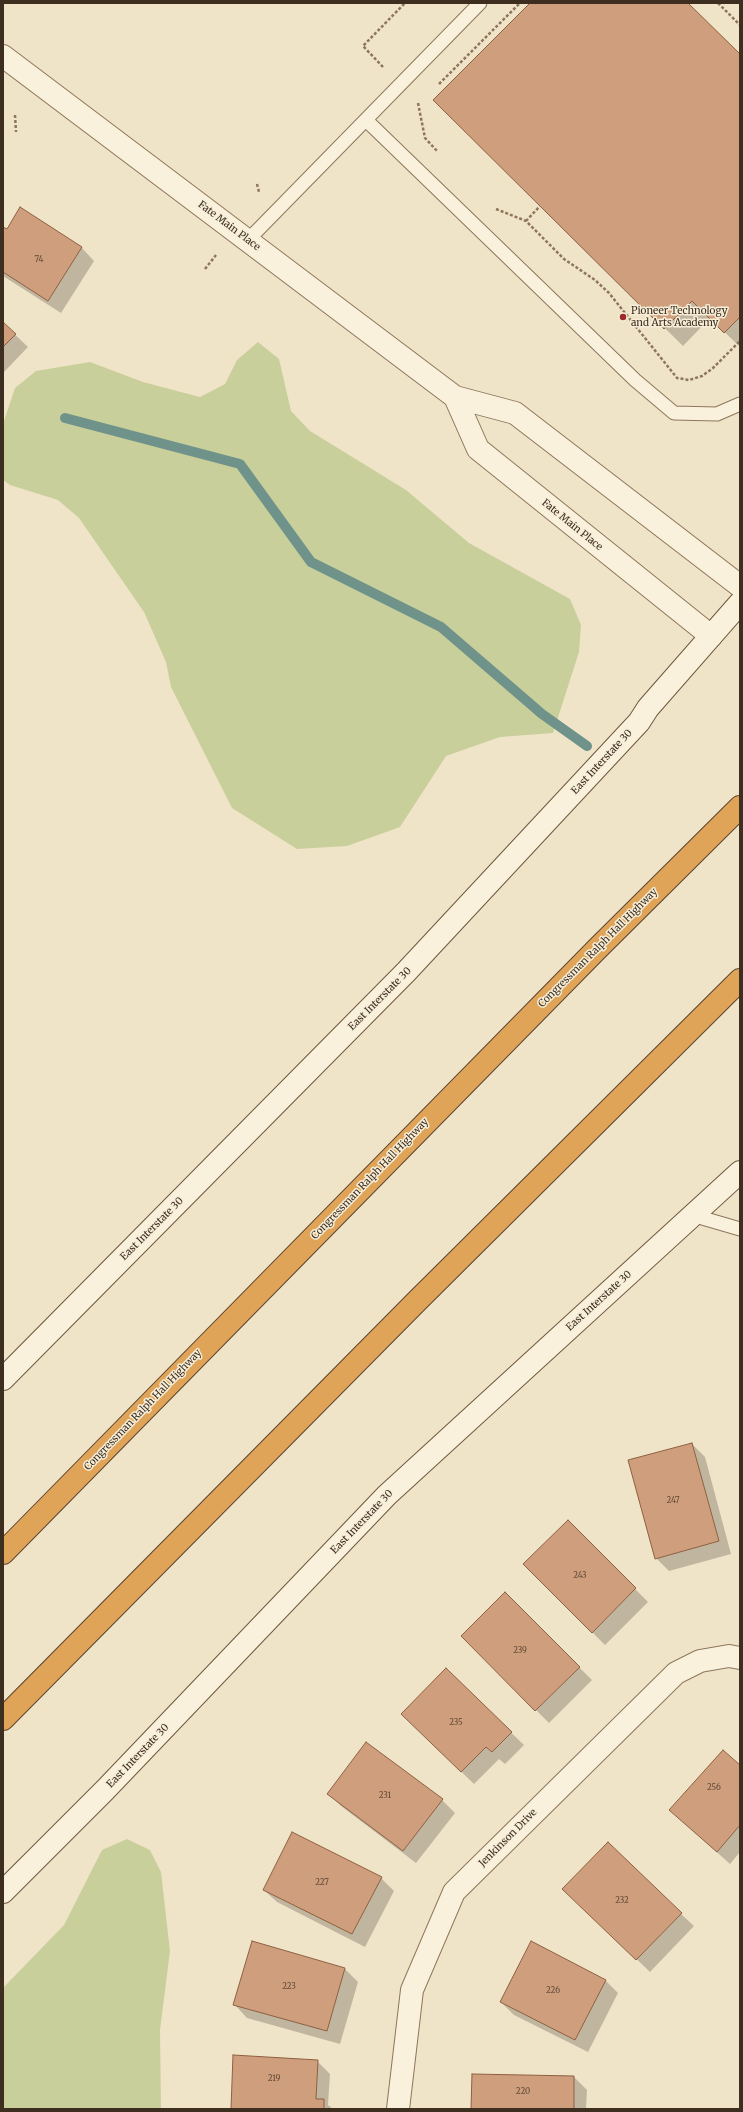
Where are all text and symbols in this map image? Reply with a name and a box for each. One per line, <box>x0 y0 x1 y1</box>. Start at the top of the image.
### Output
street label: Fate Main Place <box>196 199 262 253</box>
house number: 74 <box>35 255 43 265</box>
place label: Pioneer Technology and Arts Academy <box>631 305 727 328</box>
marker: Pioneer Technology and Arts Academy <box>618 312 628 322</box>
street label: Fate Main Place <box>539 497 605 553</box>
street label: East Interstate 30 <box>569 727 635 797</box>
street label: Congressman Ralph Hall Highway <box>536 886 660 1010</box>
street label: East Interstate 30 <box>346 965 414 1033</box>
street label: Congressman Ralph Hall Highway <box>309 1116 431 1242</box>
street label: East Interstate 30 <box>118 1195 186 1263</box>
street label: East Interstate 30 <box>564 1268 634 1334</box>
street label: Congressman Ralph Hall Highway <box>82 1347 204 1473</box>
street label: East Interstate 30 <box>328 1488 396 1556</box>
house number: 247 <box>666 1496 680 1506</box>
house number: 243 <box>573 1571 587 1581</box>
house number: 239 <box>513 1646 527 1656</box>
house number: 235 <box>449 1718 463 1728</box>
street label: East Interstate 30 <box>104 1722 172 1790</box>
house number: 256 <box>707 1783 721 1793</box>
house number: 231 <box>379 1791 391 1801</box>
street label: Jenkinson Drive <box>476 1806 540 1870</box>
house number: 227 <box>315 1878 329 1888</box>
house number: 232 <box>615 1896 629 1906</box>
house number: 223 <box>282 1982 296 1992</box>
house number: 226 <box>546 1986 560 1996</box>
house number: 219 <box>268 2074 280 2084</box>
house number: 220 <box>516 2087 530 2097</box>

